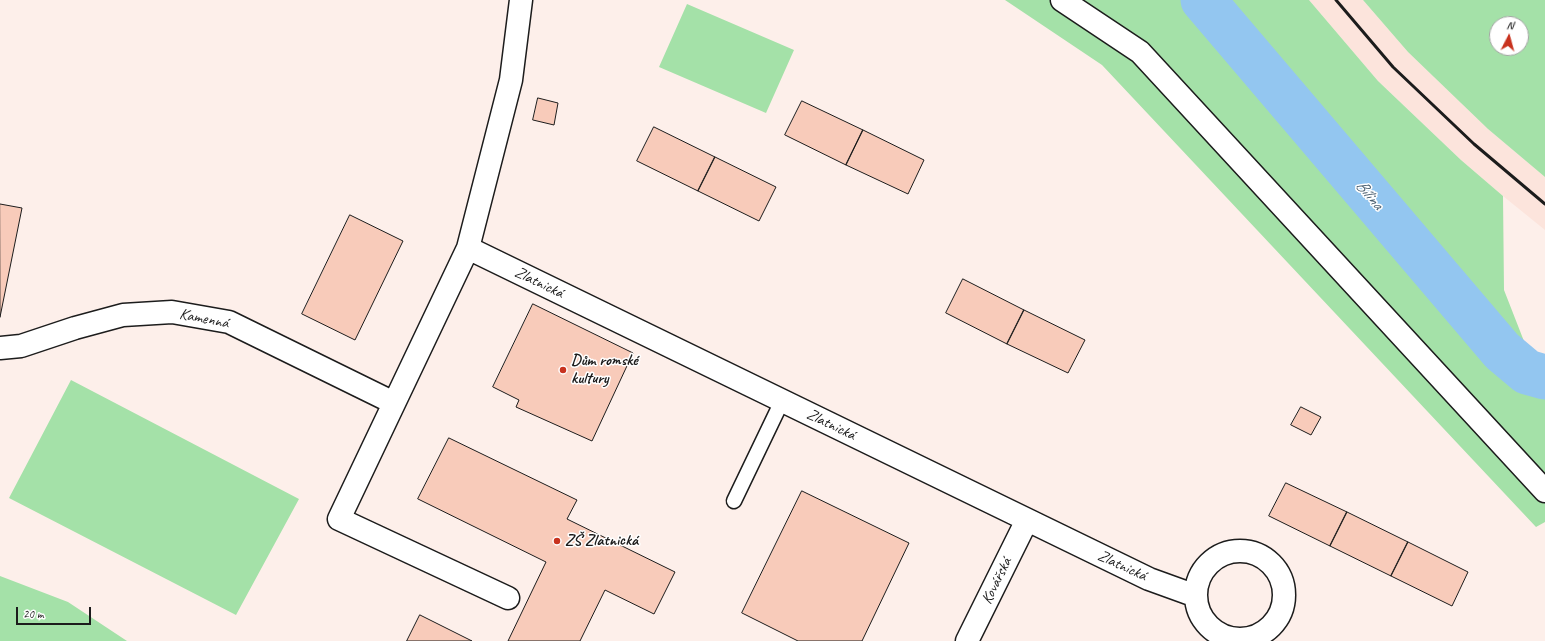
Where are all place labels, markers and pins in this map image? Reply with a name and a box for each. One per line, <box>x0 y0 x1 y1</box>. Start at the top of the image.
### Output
place label: Dům romské kultury <box>571 351 637 389</box>
marker: Dům romské kultury <box>558 365 568 375</box>
place label: ZŠ Zlatnická <box>565 531 638 551</box>
marker: ZŠ Zlatnická <box>552 536 562 546</box>

